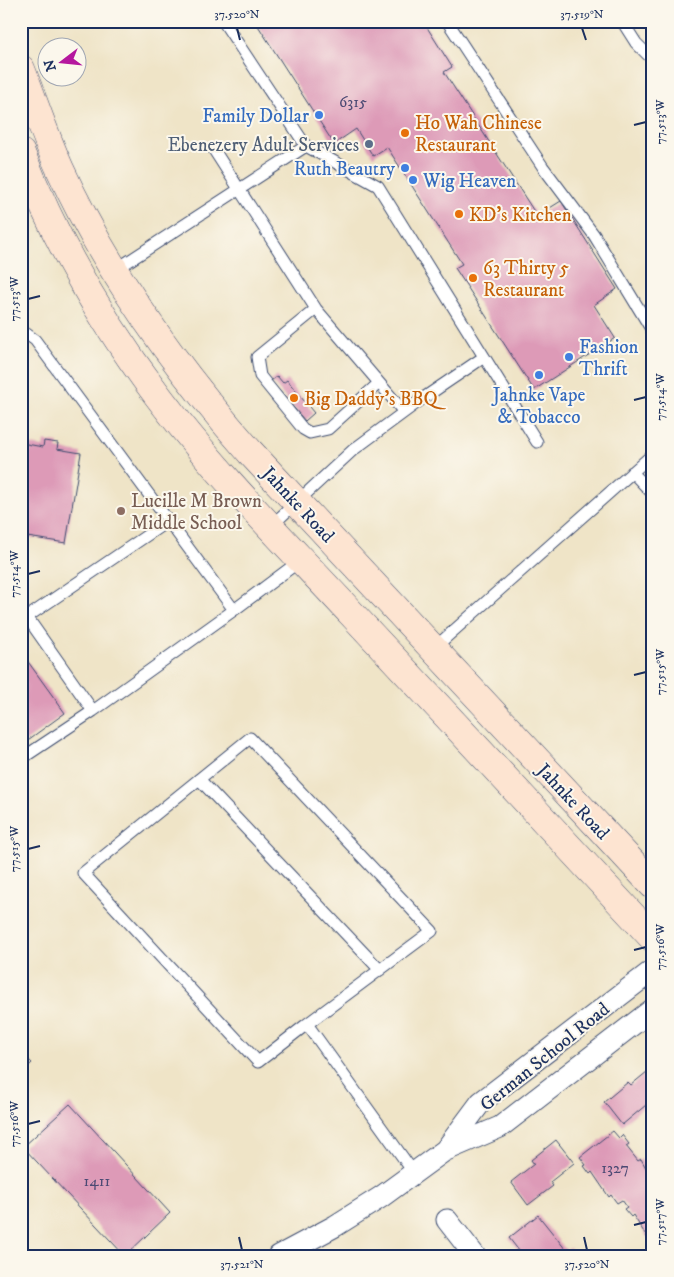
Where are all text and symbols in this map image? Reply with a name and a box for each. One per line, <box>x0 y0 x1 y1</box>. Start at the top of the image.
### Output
text: 37.520°N <box>214 7 260 22</box>
text: 37.519°N <box>560 7 604 22</box>
north arrow <box>38 38 88 88</box>
text: N <box>40 57 61 73</box>
house number: 6315 <box>339 92 367 112</box>
text: 77.513°W <box>653 99 668 144</box>
place label: Family Dollar <box>202 105 309 128</box>
marker: Family Dollar <box>313 109 325 121</box>
place label: Ho Wah Chinese Restaurant <box>415 112 542 157</box>
marker: Ho Wah Chinese Restaurant <box>399 127 411 139</box>
place label: Ebenezery Adult Services <box>167 134 359 157</box>
marker: Ebenezery Adult Services <box>363 138 375 150</box>
place label: Ruth Beautry <box>294 158 396 181</box>
marker: Ruth Beautry <box>399 162 411 174</box>
place label: Wig Heaven <box>422 170 516 193</box>
marker: Wig Heaven <box>407 174 419 186</box>
place label: KD's Kitchen <box>469 204 572 227</box>
marker: KD's Kitchen <box>453 208 465 220</box>
place label: 63 Thirty 5 Restaurant <box>483 257 570 302</box>
marker: 63 Thirty 5 Restaurant <box>467 272 479 284</box>
text: 77.513°W <box>7 276 22 321</box>
place label: Fashion Thrift <box>579 336 639 381</box>
marker: Fashion Thrift <box>563 351 575 363</box>
marker: Jahnke Vape & Tobacco <box>533 369 545 381</box>
text: 77.514°W <box>653 372 668 421</box>
place label: Jahnke Vape & Tobacco <box>491 384 585 429</box>
place label: Big Daddy's BBQ <box>304 388 447 411</box>
marker: Big Daddy's BBQ <box>288 392 300 404</box>
street label: Jahnke Road <box>255 461 339 548</box>
place label: Lucille M Brown Middle School <box>131 490 262 535</box>
marker: Lucille M Brown Middle School <box>115 505 127 517</box>
text: 77.514°W <box>7 549 22 598</box>
text: 77.515°W <box>653 648 668 695</box>
street label: Jahnke Road <box>530 758 614 845</box>
text: 77.515°W <box>7 825 22 872</box>
text: 77.516°W <box>653 923 668 970</box>
street label: German School Road <box>475 998 615 1116</box>
text: 77.516°W <box>7 1100 22 1147</box>
house number: 1327 <box>601 1158 629 1178</box>
house number: 1411 <box>84 1171 111 1191</box>
text: 77.517°W <box>653 1198 668 1245</box>
text: 37.521°N <box>220 1257 264 1272</box>
text: 37.520°N <box>564 1257 610 1272</box>

